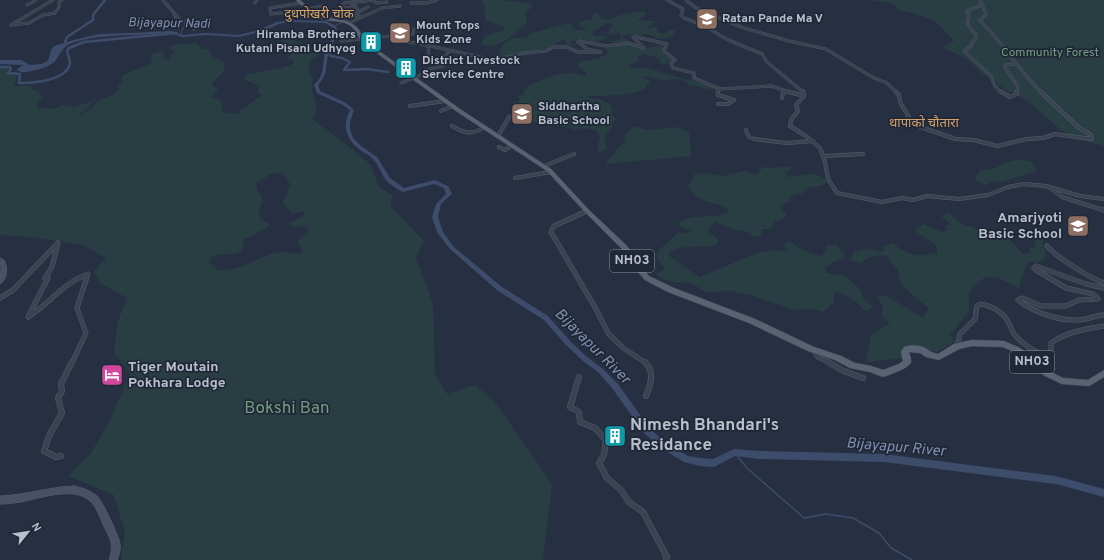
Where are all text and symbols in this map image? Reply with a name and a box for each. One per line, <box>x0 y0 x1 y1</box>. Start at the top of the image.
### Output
district label: दुधपोखरी चोक <box>284 6 355 23</box>
school or university icon: Ratan Pande Ma V <box>694 6 720 32</box>
place label: Ratan Pande Ma V <box>722 11 823 27</box>
water label: Bijayapur Nadi <box>128 15 211 33</box>
place label: Mount Tops Kids Zone <box>416 18 480 48</box>
school or university icon: Mount Tops Kids Zone <box>387 20 413 46</box>
place label: Hiramba Brothers Kutani Pisani Udhyog <box>236 27 356 57</box>
building icon: Hiramba Brothers Kutani Pisani Udhyog <box>358 29 384 55</box>
park label: Community Forest <box>1001 45 1099 61</box>
place label: District Livestock Service Centre <box>422 53 520 83</box>
building icon: District Livestock Service Centre <box>393 55 419 81</box>
place label: Siddhartha Basic School <box>538 99 610 129</box>
school or university icon: Siddhartha Basic School <box>509 101 535 127</box>
district label: थापाको चौतारा <box>889 115 960 132</box>
place label: Amarjyoti Basic School <box>978 210 1062 243</box>
school or university icon: Amarjyoti Basic School <box>1065 213 1091 239</box>
road number: NH03 <box>610 250 654 272</box>
water label: Bijayapur River <box>550 305 635 390</box>
road number: NH03 <box>1010 351 1054 373</box>
place label: Tiger Moutain Pokhara Lodge <box>128 359 226 392</box>
hotel icon: Tiger Moutain Pokhara Lodge <box>99 362 125 388</box>
park label: Bokshi Ban <box>244 398 330 420</box>
place label: Nimesh Bhandari's Residance <box>630 415 779 457</box>
building icon: Nimesh Bhandari's Residance <box>602 423 628 449</box>
water label: Bijayapur River <box>846 434 948 462</box>
north arrow <box>8 512 48 552</box>
text: N <box>28 521 44 534</box>

